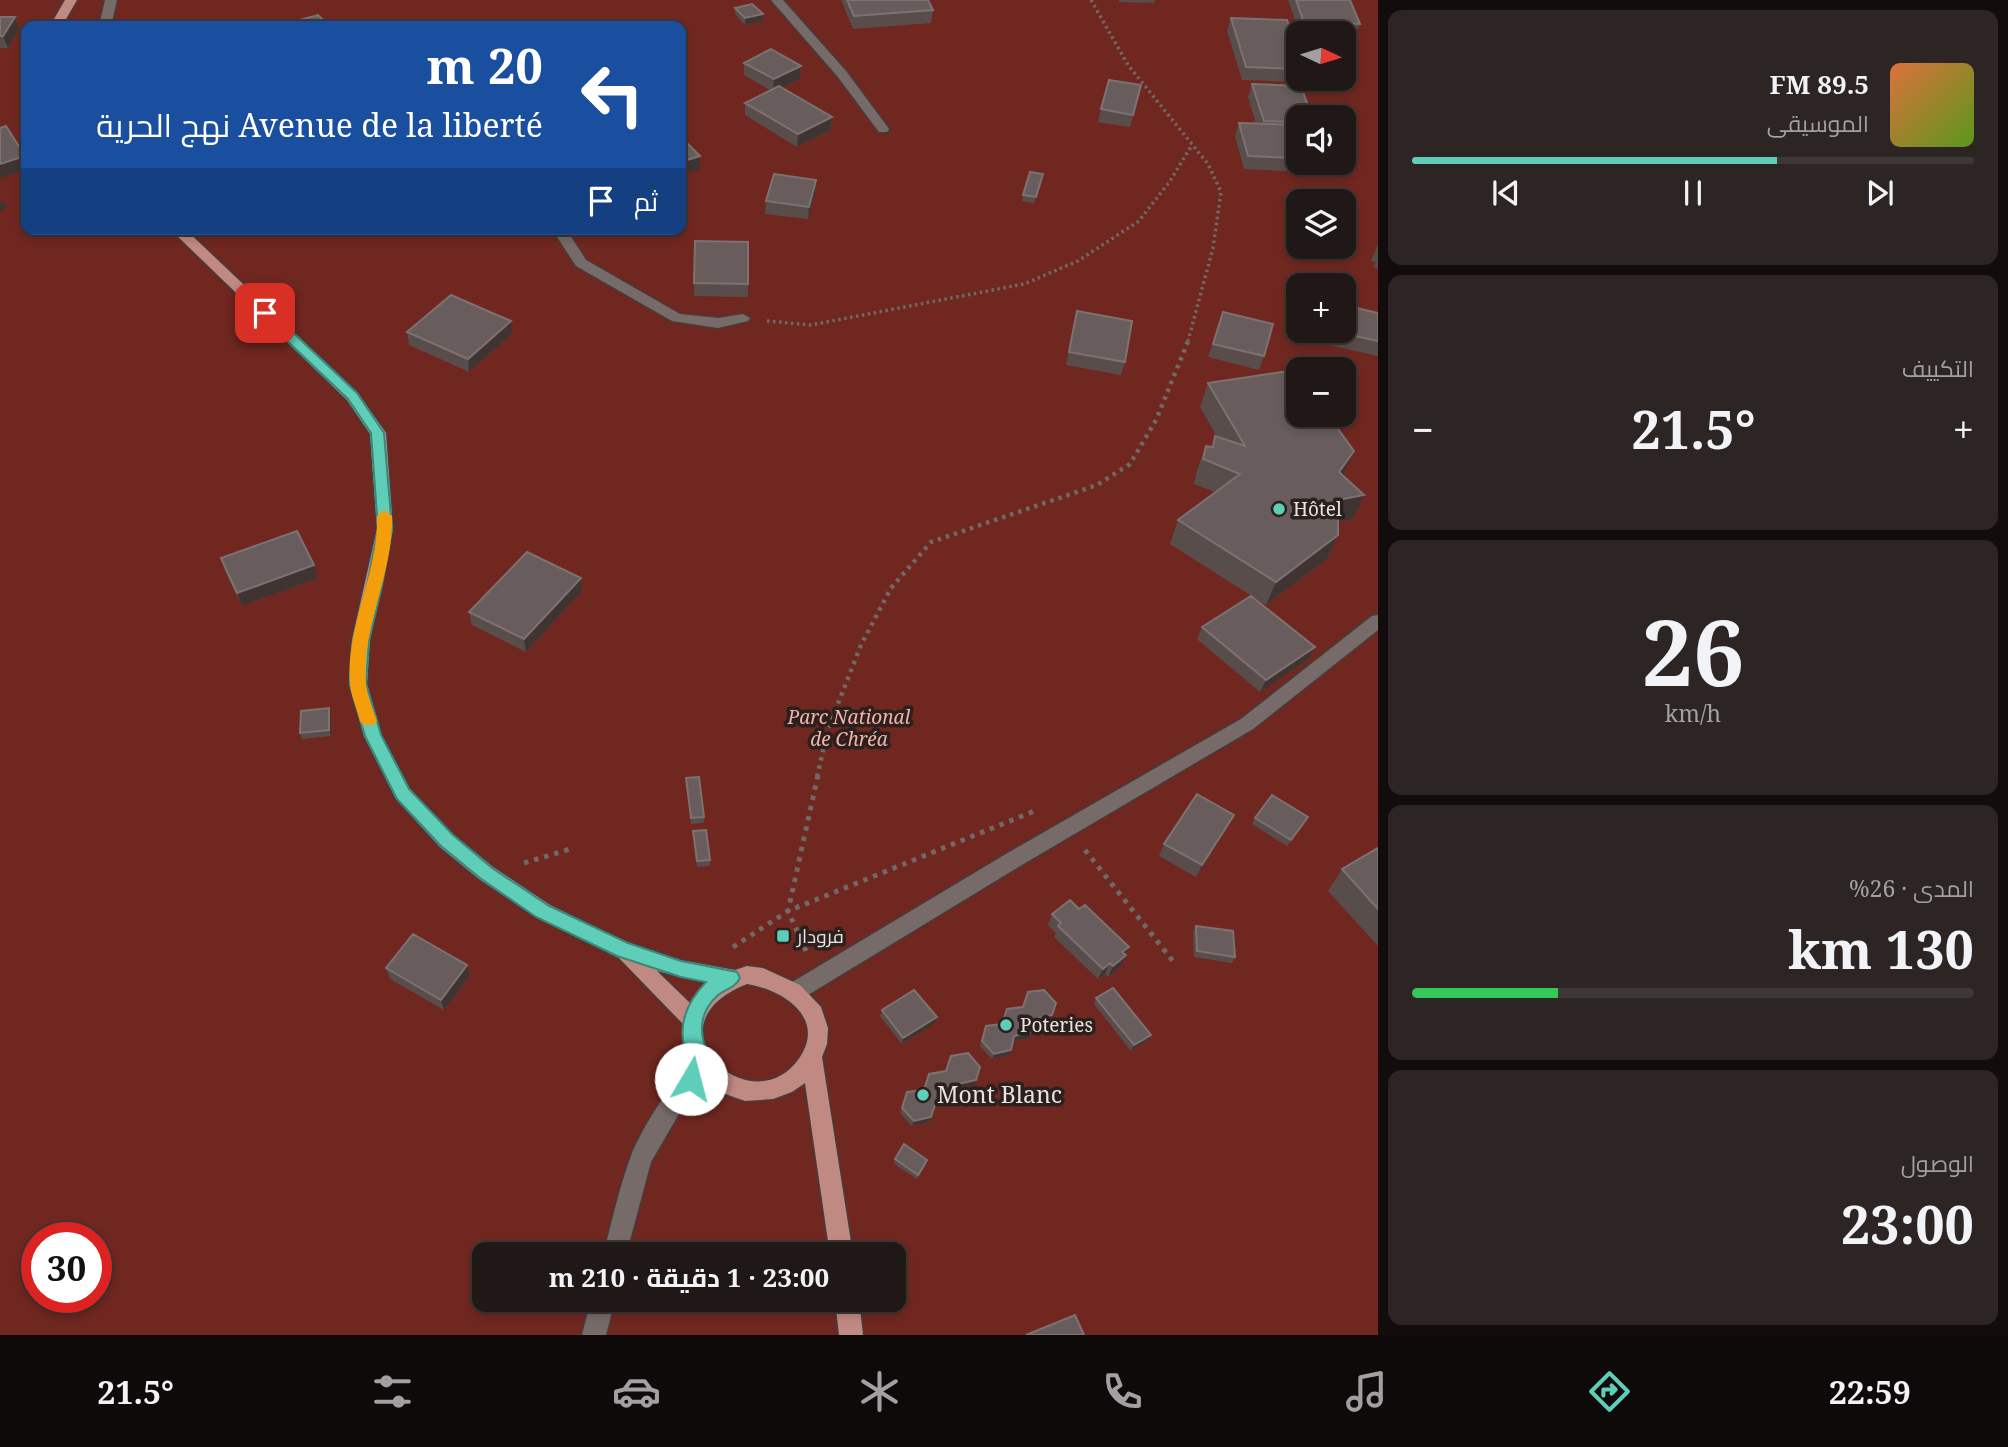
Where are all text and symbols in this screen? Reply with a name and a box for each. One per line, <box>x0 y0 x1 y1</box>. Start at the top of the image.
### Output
north arrow <box>1286 21 1356 91</box>
map controls <box>1286 21 1356 427</box>
text: 20 m <box>427 32 543 98</box>
icon: left <box>567 49 658 140</box>
text: 89.5 FM <box>1770 66 1869 102</box>
text: Avenue de la liberté نهج الحرية <box>96 103 543 146</box>
button: sound <box>1286 105 1356 175</box>
text: الموسيقى <box>1767 107 1869 139</box>
icon: previous <box>1487 174 1525 212</box>
icon: pause <box>1674 174 1712 212</box>
icon: next <box>1861 174 1899 212</box>
icon: arrive <box>582 182 620 220</box>
text: ثم <box>634 183 658 219</box>
button: layers <box>1286 189 1356 259</box>
button: + <box>1286 273 1356 343</box>
pin <box>235 283 295 343</box>
icon: arrive <box>246 294 284 332</box>
text: التكييف <box>1902 352 1974 384</box>
button: − <box>1286 357 1356 427</box>
text: 21.5° <box>1631 393 1756 464</box>
text: − <box>1412 403 1434 455</box>
text: + <box>1953 403 1974 455</box>
place label: Hôtel <box>1293 496 1342 522</box>
marker: Hôtel <box>1271 501 1287 517</box>
text: 26 <box>1642 589 1744 713</box>
text: km/h <box>1665 697 1721 729</box>
park label: Parc National de Chréa <box>787 704 911 752</box>
text: المدى · 26% <box>1849 872 1974 904</box>
text: 130 km <box>1788 913 1974 984</box>
place label: فرودار <box>796 923 844 949</box>
marker: فرودار <box>775 928 791 944</box>
place label: Poteries <box>1020 1012 1093 1038</box>
marker: Poteries <box>998 1017 1014 1033</box>
position arrow <box>654 1042 728 1116</box>
place label: Mont Blanc <box>937 1078 1062 1110</box>
marker: Mont Blanc <box>915 1087 931 1103</box>
text: الوصول <box>1901 1147 1974 1179</box>
text: 23:00 <box>1841 1188 1974 1259</box>
speed limit sign: 30 <box>21 1222 112 1313</box>
text: 23:00 · 1 دقيقة · 210 m <box>549 1259 829 1295</box>
icon: filters <box>368 1367 417 1416</box>
icon: car <box>612 1367 661 1416</box>
icon: climate <box>855 1367 904 1416</box>
icon: phone <box>1098 1367 1147 1416</box>
icon: music <box>1342 1367 1391 1416</box>
icon: directions <box>1585 1367 1634 1416</box>
text: 21.5° <box>97 1370 174 1413</box>
text: 22:59 <box>1829 1370 1911 1413</box>

